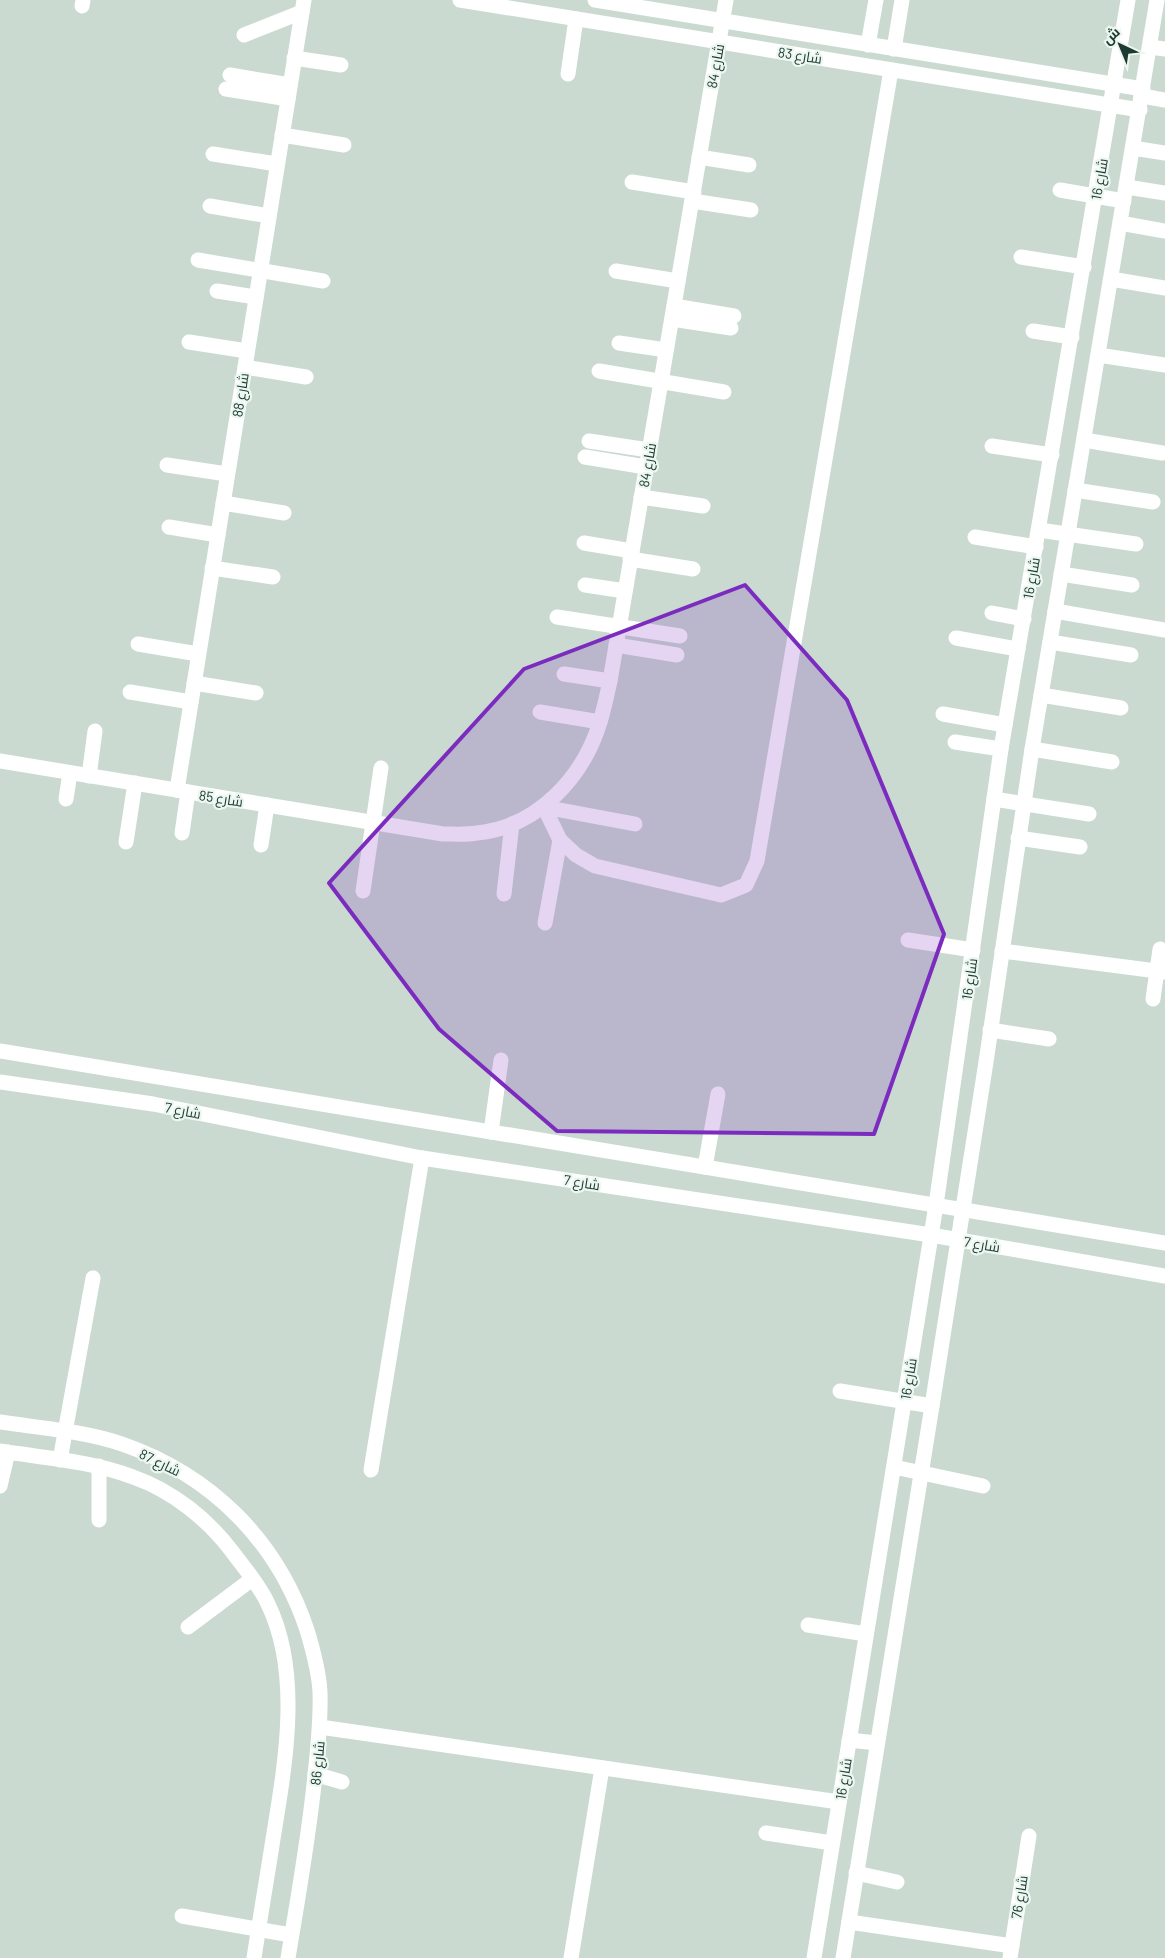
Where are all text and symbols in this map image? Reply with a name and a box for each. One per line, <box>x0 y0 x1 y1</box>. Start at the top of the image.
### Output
north arrow <box>1095 20 1145 70</box>
text: ش <box>1098 23 1124 48</box>
street label: شارع 84 <box>703 42 728 90</box>
street label: شارع 83 <box>777 43 823 68</box>
street label: شارع 16 <box>1087 157 1112 201</box>
street label: شارع 88 <box>228 372 253 418</box>
street label: شارع 84 <box>635 441 660 489</box>
street label: شارع 16 <box>1019 556 1044 600</box>
street label: شارع 85 <box>198 786 244 811</box>
street label: شارع 16 <box>958 957 981 1001</box>
street label: شارع 7 <box>163 1098 203 1123</box>
street label: شارع 7 <box>562 1171 601 1194</box>
street label: شارع 7 <box>962 1232 1001 1257</box>
street label: شارع 16 <box>896 1357 921 1401</box>
street label: شارع 87 <box>136 1445 183 1480</box>
street label: شارع 86 <box>306 1740 329 1786</box>
street label: شارع 16 <box>831 1757 856 1801</box>
street label: شارع 76 <box>1007 1874 1032 1920</box>

